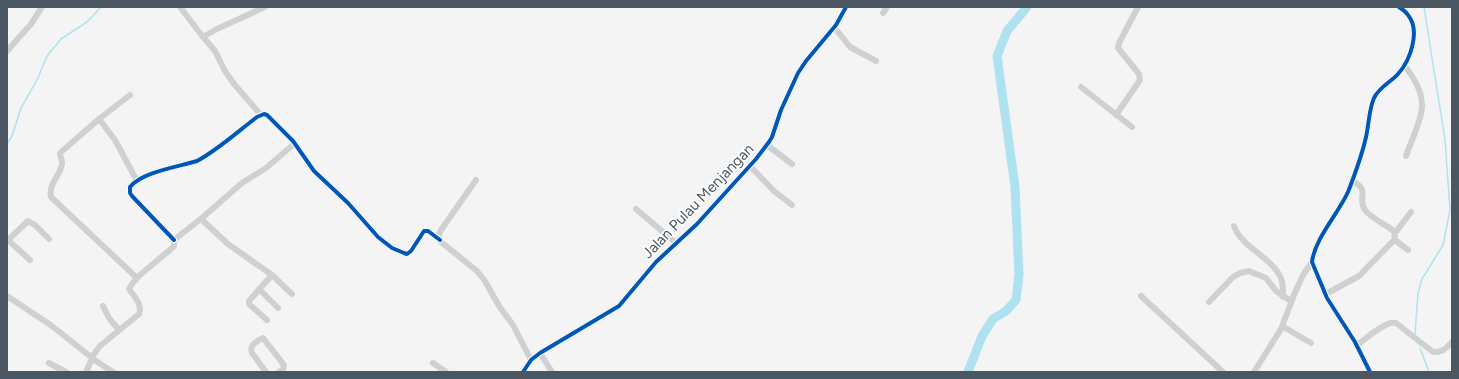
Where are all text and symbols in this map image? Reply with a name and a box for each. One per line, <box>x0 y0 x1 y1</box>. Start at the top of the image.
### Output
street label: Jalan Pulau Menjangan <box>639 140 757 262</box>

